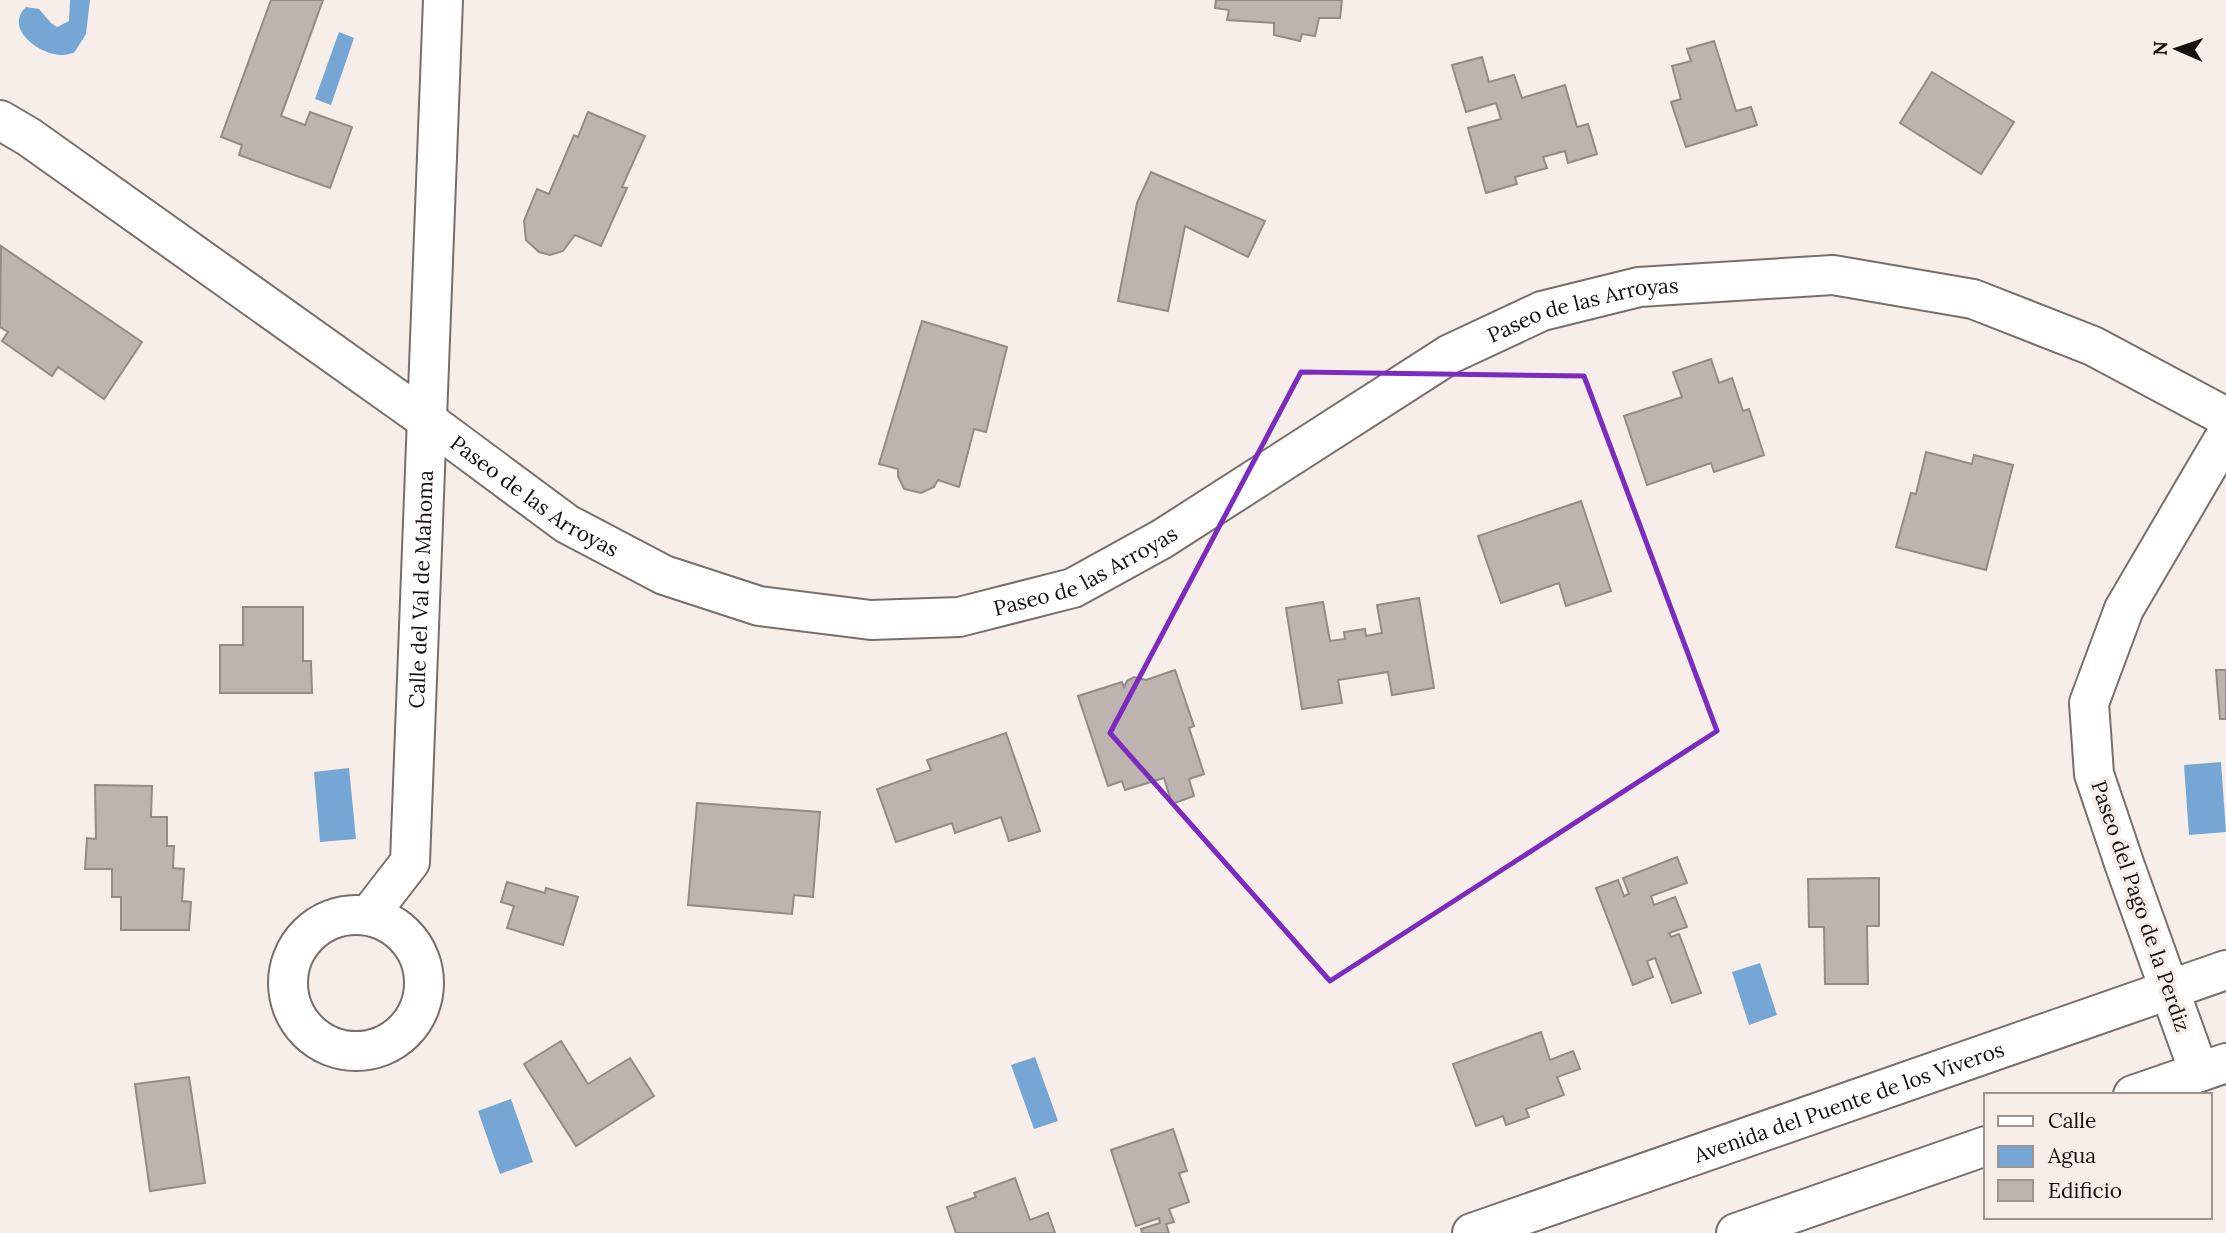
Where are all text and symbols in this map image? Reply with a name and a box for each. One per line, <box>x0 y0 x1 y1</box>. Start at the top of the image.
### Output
north arrow <box>2142 14 2212 84</box>
text: N <box>2148 40 2172 56</box>
street label: Paseo de las Arroyas <box>1483 271 1679 348</box>
street label: Paseo de las Arroyas <box>445 429 624 562</box>
street label: Calle del Val de Mahoma <box>402 469 439 709</box>
street label: Paseo de las Arroyas <box>990 519 1182 621</box>
street label: Paseo del Pago de la Perdiz <box>2085 777 2197 1035</box>
street label: Avenida del Puente de los Viveros <box>1689 1035 2007 1168</box>
legend <box>1984 1093 2212 1219</box>
text: Calle <box>2048 1107 2096 1134</box>
text: Agua <box>2047 1142 2096 1169</box>
text: Edificio <box>2048 1177 2122 1204</box>

